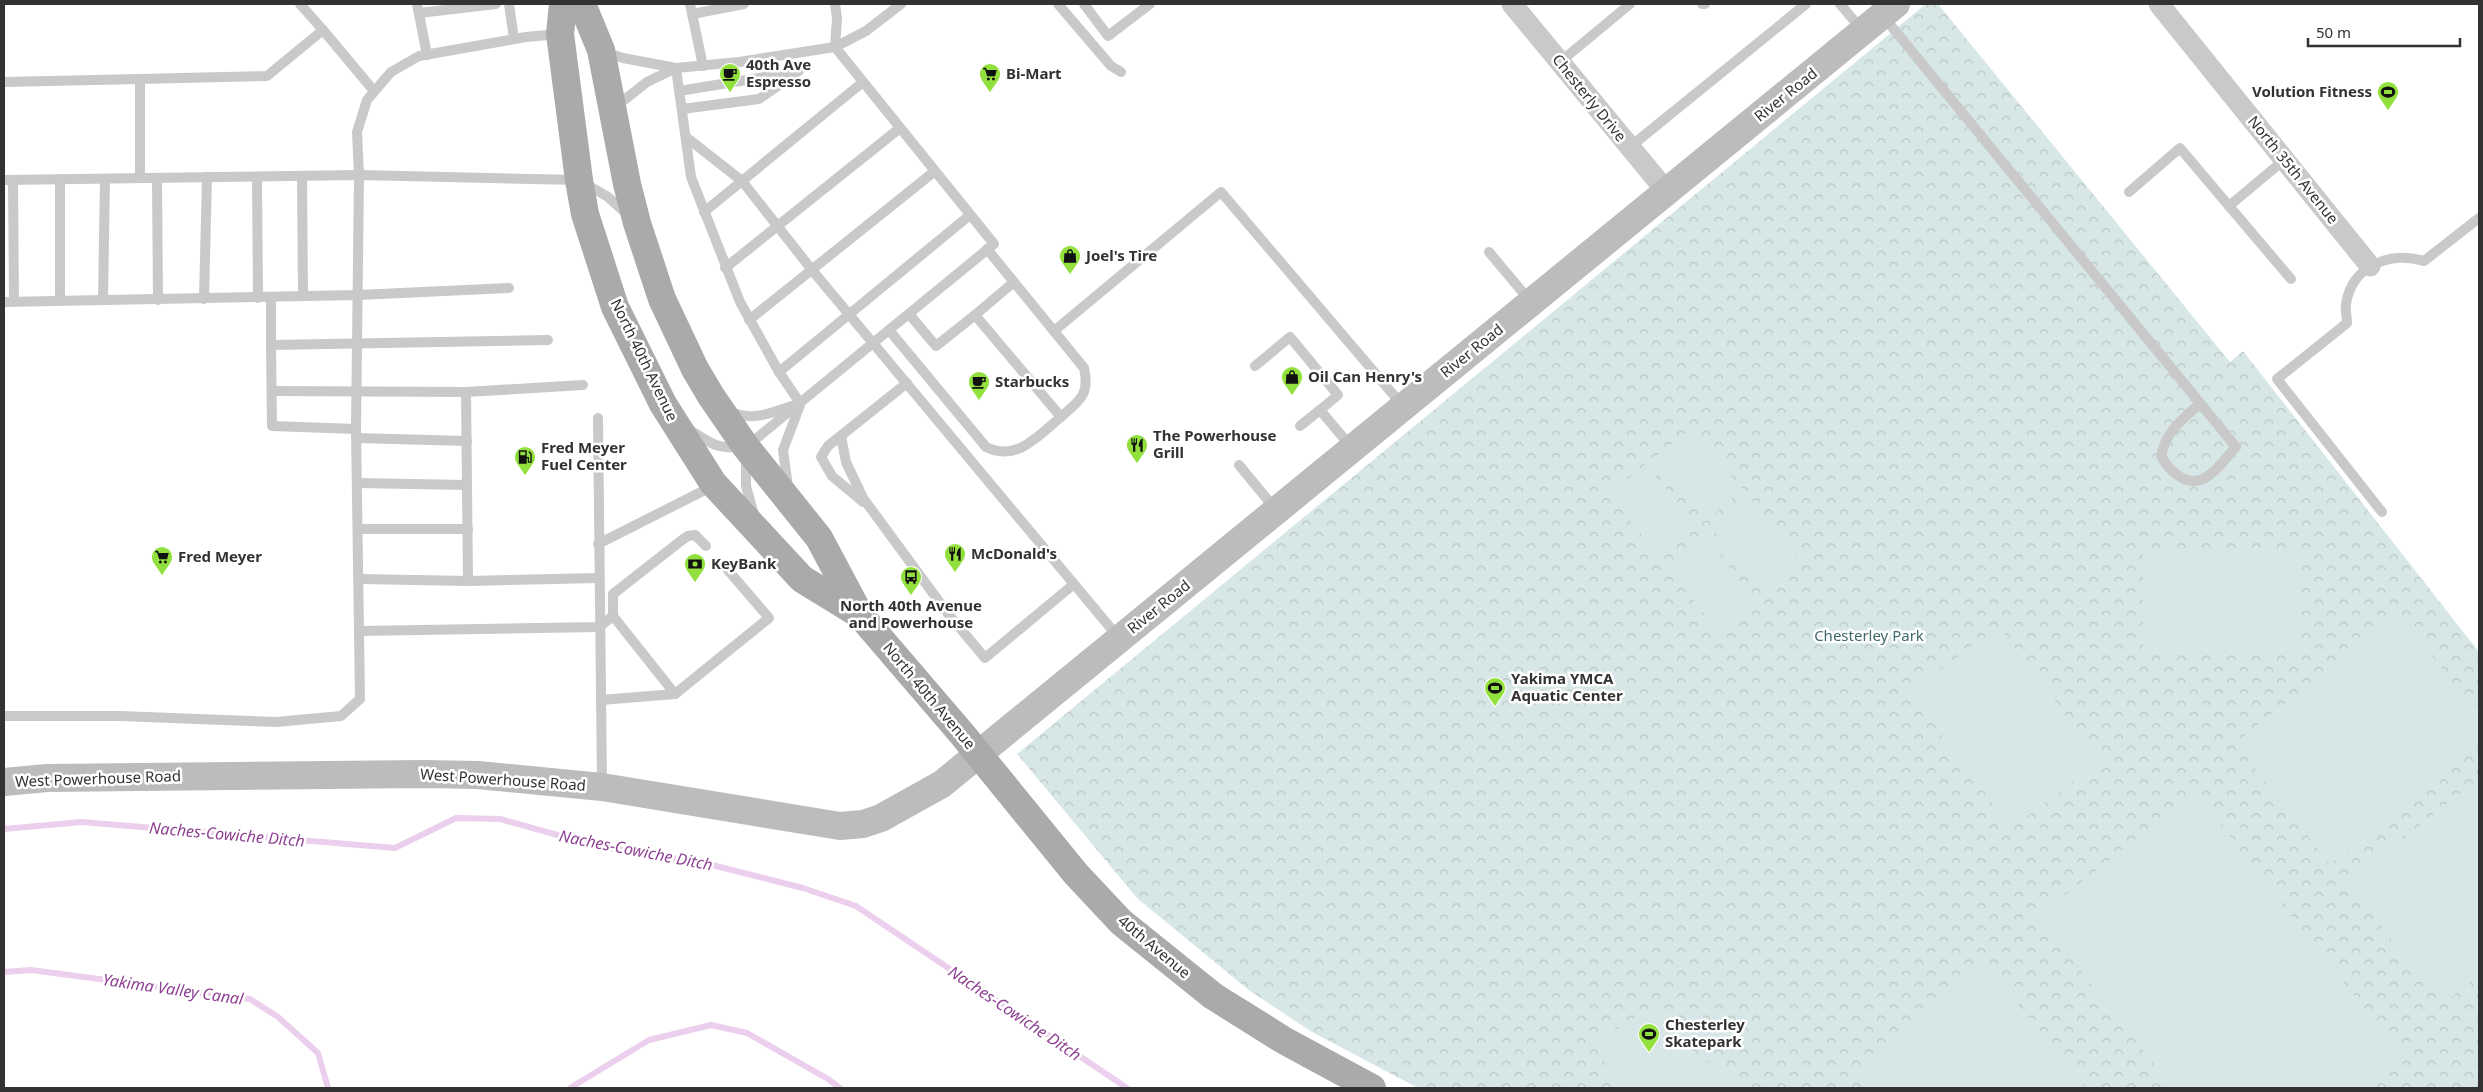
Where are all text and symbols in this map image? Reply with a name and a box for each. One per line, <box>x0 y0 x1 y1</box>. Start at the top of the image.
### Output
scale bar <box>2308 15 2460 47</box>
text: 50 m <box>2316 22 2351 42</box>
street label: Chesterly Drive <box>1548 50 1631 145</box>
place label: 40th Ave Espresso <box>746 54 811 91</box>
cafe icon: 40th Ave Espresso <box>718 62 742 93</box>
supermarket icon: Bi-Mart <box>978 62 1002 93</box>
place label: Bi-Mart <box>1006 63 1062 83</box>
street label: River Road <box>1750 63 1821 126</box>
sports icon: Volution Fitness <box>2376 80 2400 111</box>
place label: Volution Fitness <box>2252 81 2372 101</box>
street label: North 35th Avenue <box>2244 111 2344 228</box>
shop icon: Joel's Tire <box>1058 244 1082 275</box>
place label: Joel's Tire <box>1084 245 1157 265</box>
street label: North 40th Avenue <box>607 295 683 424</box>
street label: River Road <box>1436 319 1507 382</box>
shop icon: Oil Can Henry's <box>1280 365 1304 396</box>
place label: Oil Can Henry's <box>1308 366 1422 386</box>
cafe icon: Starbucks <box>967 370 991 401</box>
place label: Starbucks <box>995 371 1069 391</box>
place label: The Powerhouse Grill <box>1153 425 1277 462</box>
restaurant icon: The Powerhouse Grill <box>1125 433 1149 464</box>
place label: Fred Meyer Fuel Center <box>541 437 627 474</box>
fuel station icon: Fred Meyer Fuel Center <box>513 445 537 476</box>
restaurant icon: McDonald's <box>943 542 967 573</box>
place label: McDonald's <box>971 543 1057 563</box>
supermarket icon: Fred Meyer <box>150 545 174 576</box>
place label: Fred Meyer <box>178 546 262 566</box>
bank icon: KeyBank <box>683 552 707 583</box>
place label: KeyBank <box>711 553 777 573</box>
bus stop icon: North 40th Avenue and Powerhouse <box>899 565 923 596</box>
street label: River Road <box>1123 575 1194 638</box>
place label: North 40th Avenue and Powerhouse <box>840 595 982 632</box>
park label: Chesterley Park <box>1814 625 1924 645</box>
street label: North 40th Avenue <box>879 638 980 753</box>
place label: Yakima YMCA Aquatic Center <box>1511 668 1623 705</box>
sports icon: Yakima YMCA Aquatic Center <box>1483 676 1507 707</box>
street label: West Powerhouse Road <box>420 763 587 795</box>
street label: West Powerhouse Road <box>15 765 181 791</box>
water label: Naches-Cowiche Ditch <box>148 816 306 852</box>
water label: Naches-Cowiche Ditch <box>557 824 715 876</box>
street label: 40th Avenue <box>1114 910 1195 982</box>
water label: Naches-Cowiche Ditch <box>944 960 1086 1066</box>
water label: Yakima Valley Canal <box>101 968 246 1010</box>
place label: Chesterley Skatepark <box>1665 1014 1745 1051</box>
sports icon: Chesterley Skatepark <box>1637 1022 1661 1053</box>

